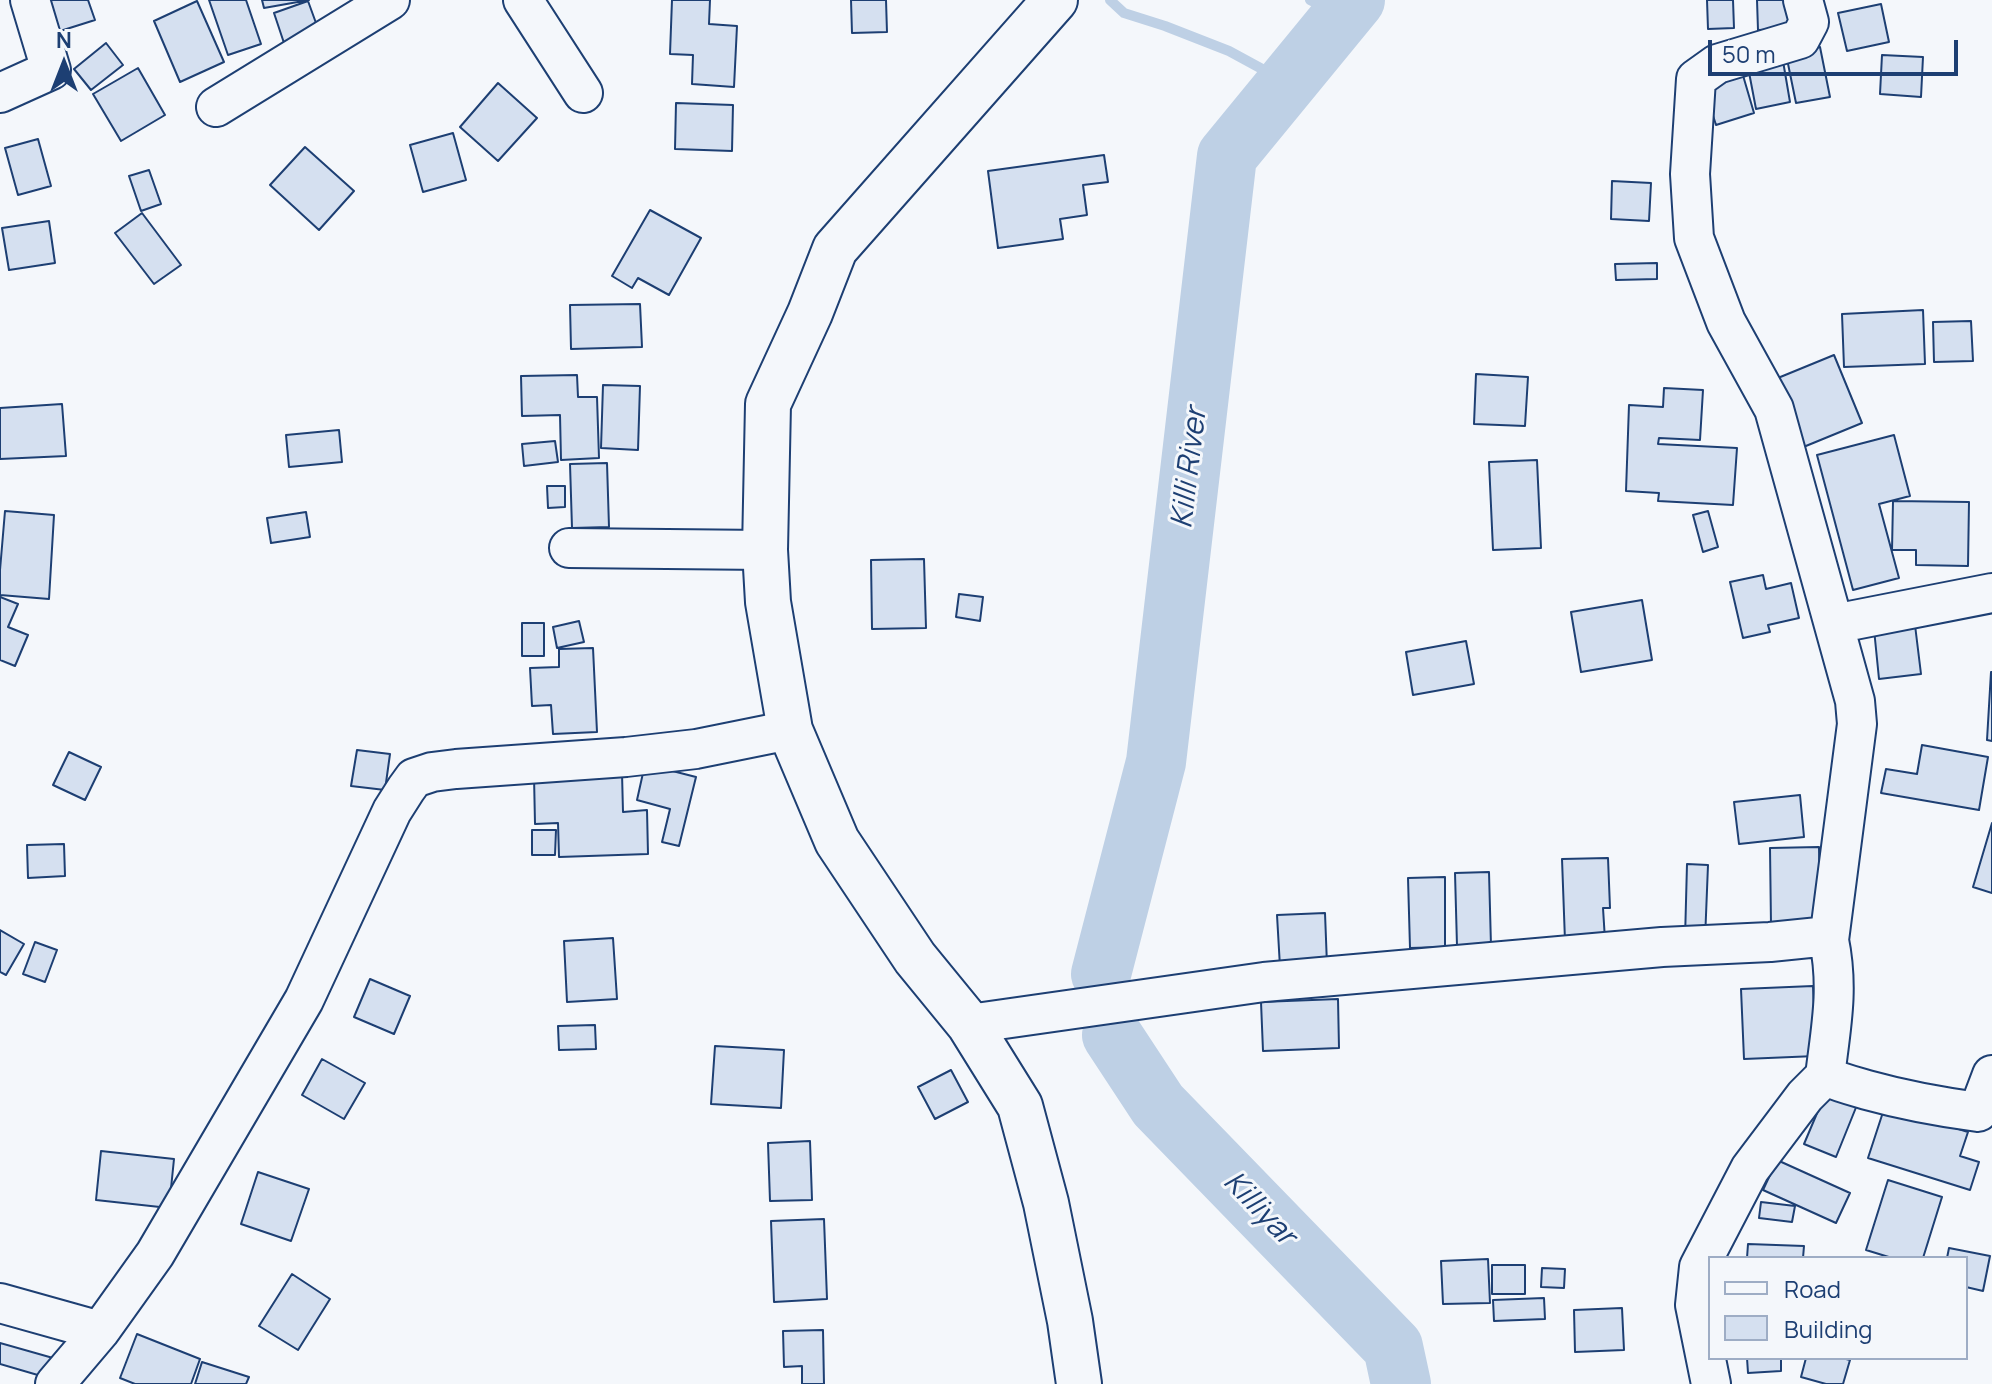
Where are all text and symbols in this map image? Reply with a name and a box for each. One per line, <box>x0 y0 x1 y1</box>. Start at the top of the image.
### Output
north arrow <box>24 24 104 104</box>
scale bar <box>1712 24 1962 74</box>
text: N <box>56 25 72 55</box>
text: 50 m <box>1722 37 1776 70</box>
water label: Killi River <box>1165 406 1215 530</box>
water label: Killiyar <box>1215 1165 1303 1253</box>
legend <box>1708 1256 1968 1360</box>
text: Road <box>1784 1272 1841 1305</box>
text: Building <box>1784 1312 1872 1345</box>

